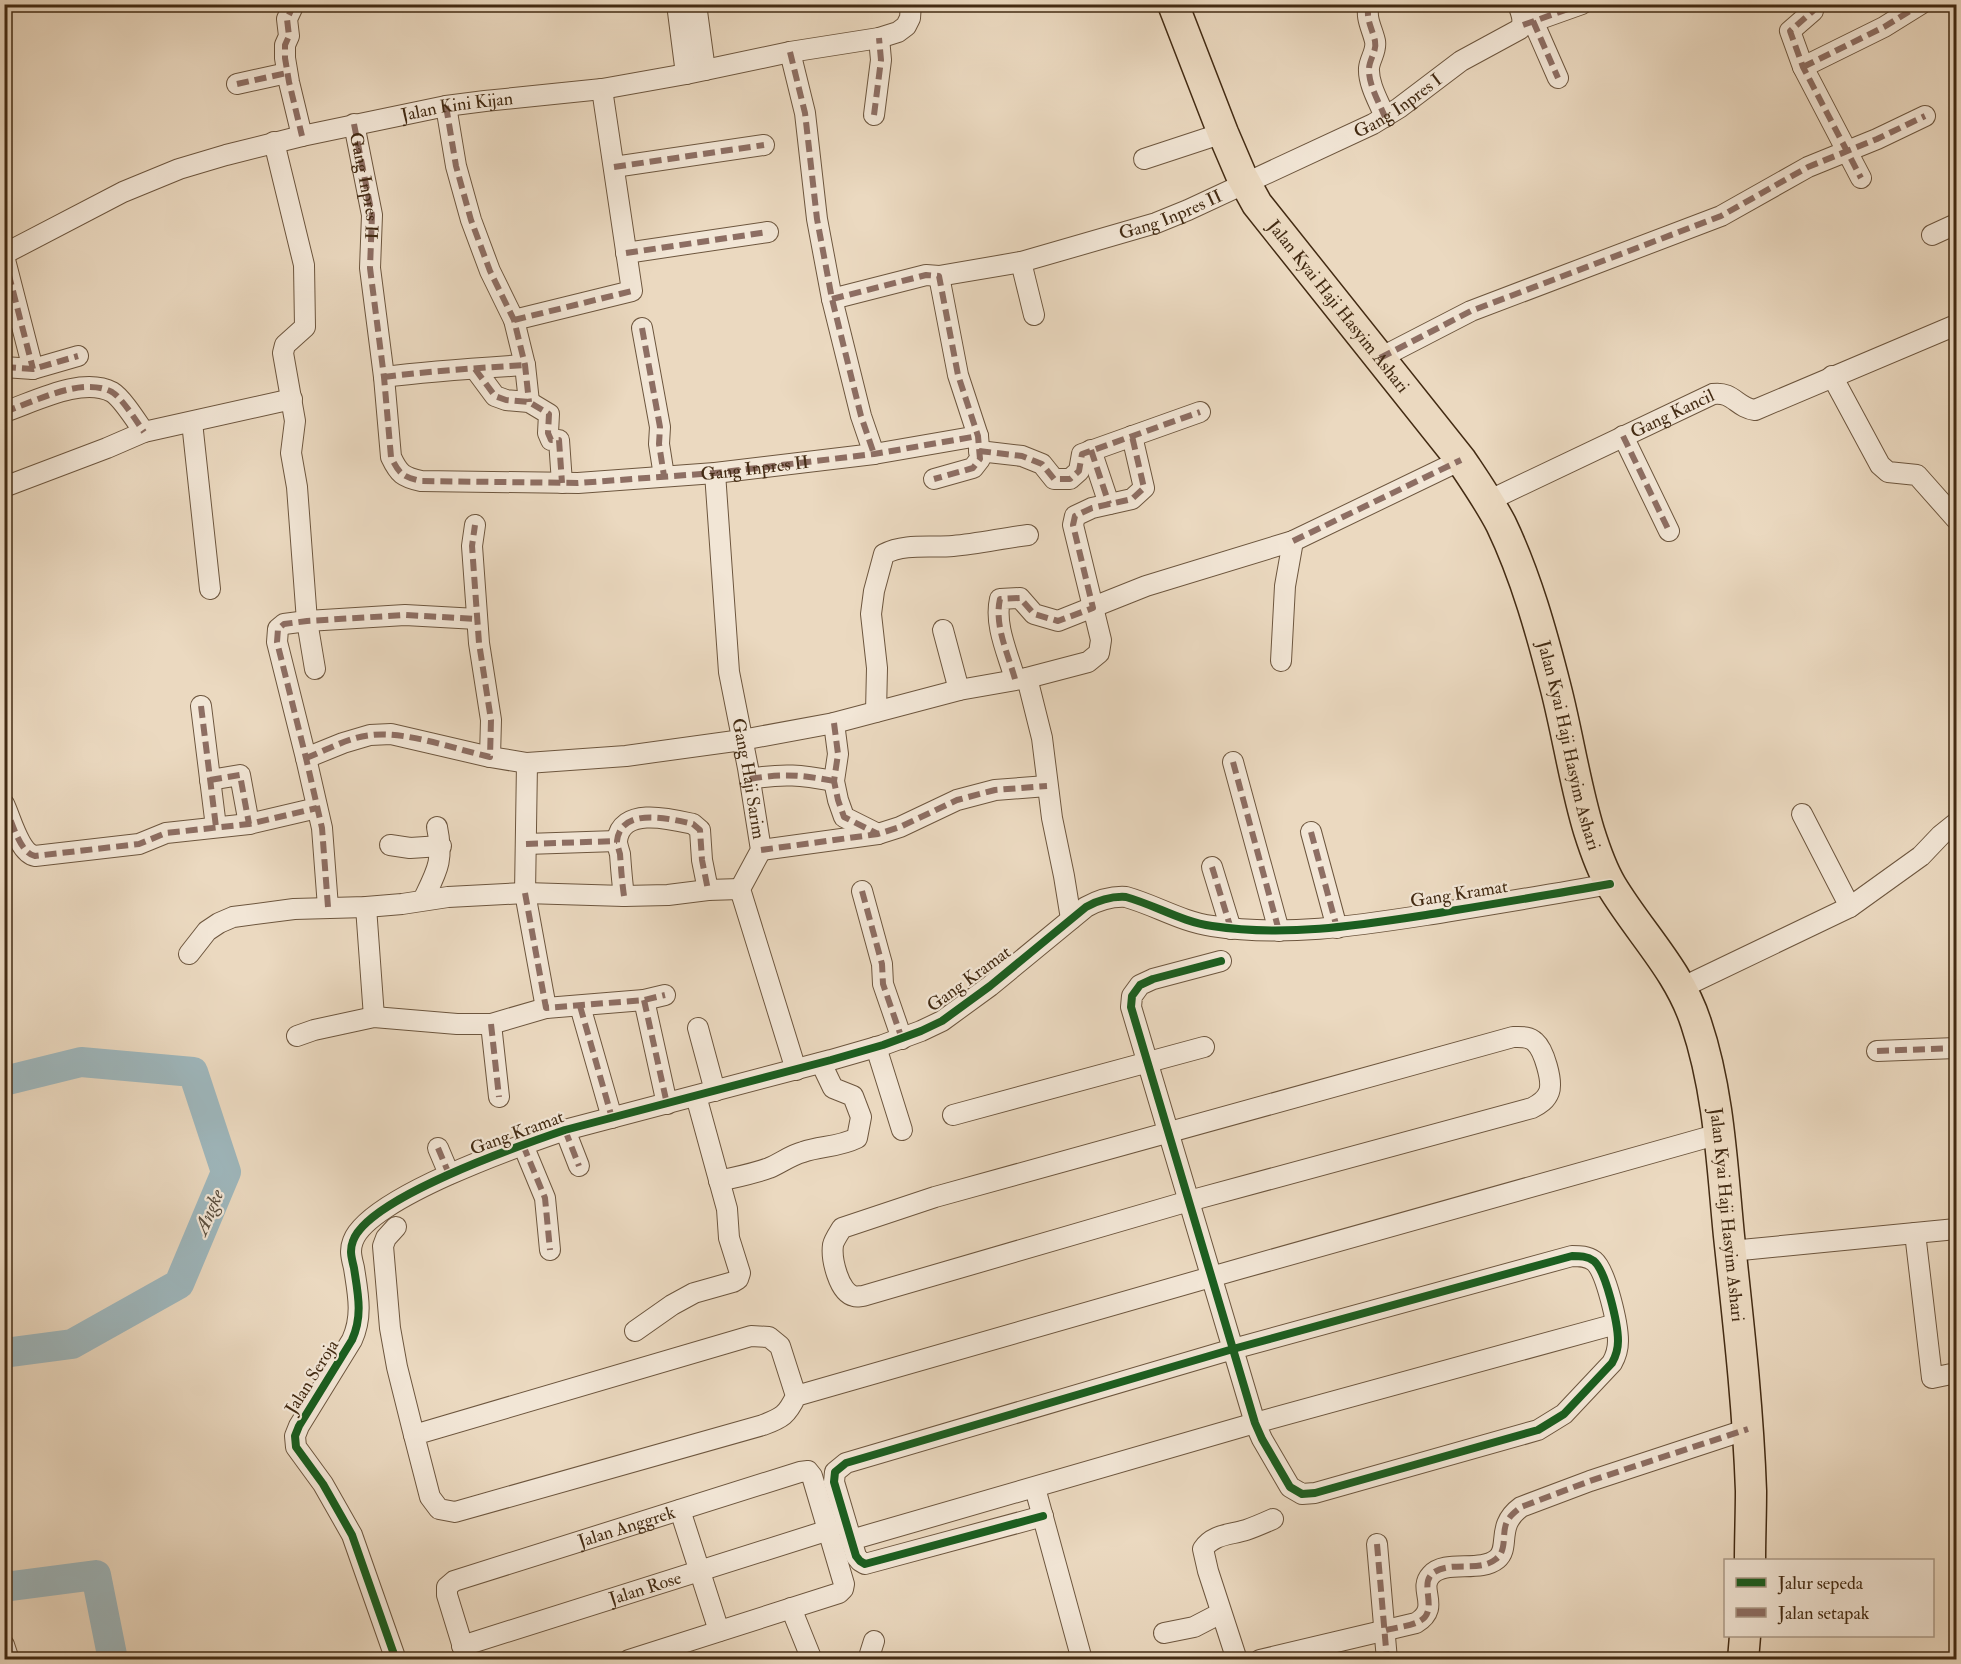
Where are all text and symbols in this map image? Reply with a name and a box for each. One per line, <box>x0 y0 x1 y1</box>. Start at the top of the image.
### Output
street label: Gang Inpres I <box>1350 68 1447 143</box>
street label: Jalan Kini Kijan <box>398 87 514 127</box>
street label: Gang Inpres II <box>344 130 383 240</box>
street label: Gang Inpres II <box>1116 184 1226 245</box>
street label: Jalan Kyai Haji Hasyim Ashari <box>1262 214 1415 398</box>
street label: Gang Kancil <box>1626 383 1718 443</box>
street label: Gang Inpres II <box>700 450 810 486</box>
street label: Jalan Kyai Haji Hasyim Ashari <box>1532 637 1606 853</box>
street label: Gang Haji Sarim <box>727 716 771 841</box>
street label: Gang Kramat <box>1409 875 1510 913</box>
street label: Gang Kramat <box>922 941 1016 1017</box>
street label: Gang Kramat <box>467 1105 567 1161</box>
street label: Jalan Kyai Haji Hasyim Ashari <box>1704 1105 1750 1323</box>
water label: Angke <box>188 1185 230 1240</box>
street label: Jalan Seroja <box>280 1335 344 1419</box>
street label: Jalan Anggrek <box>574 1500 678 1553</box>
legend <box>1724 1559 1934 1637</box>
street label: Jalan Rose <box>605 1566 685 1611</box>
text: Jalur sepeda <box>1777 1572 1864 1595</box>
text: Jalan setapak <box>1777 1602 1870 1625</box>

